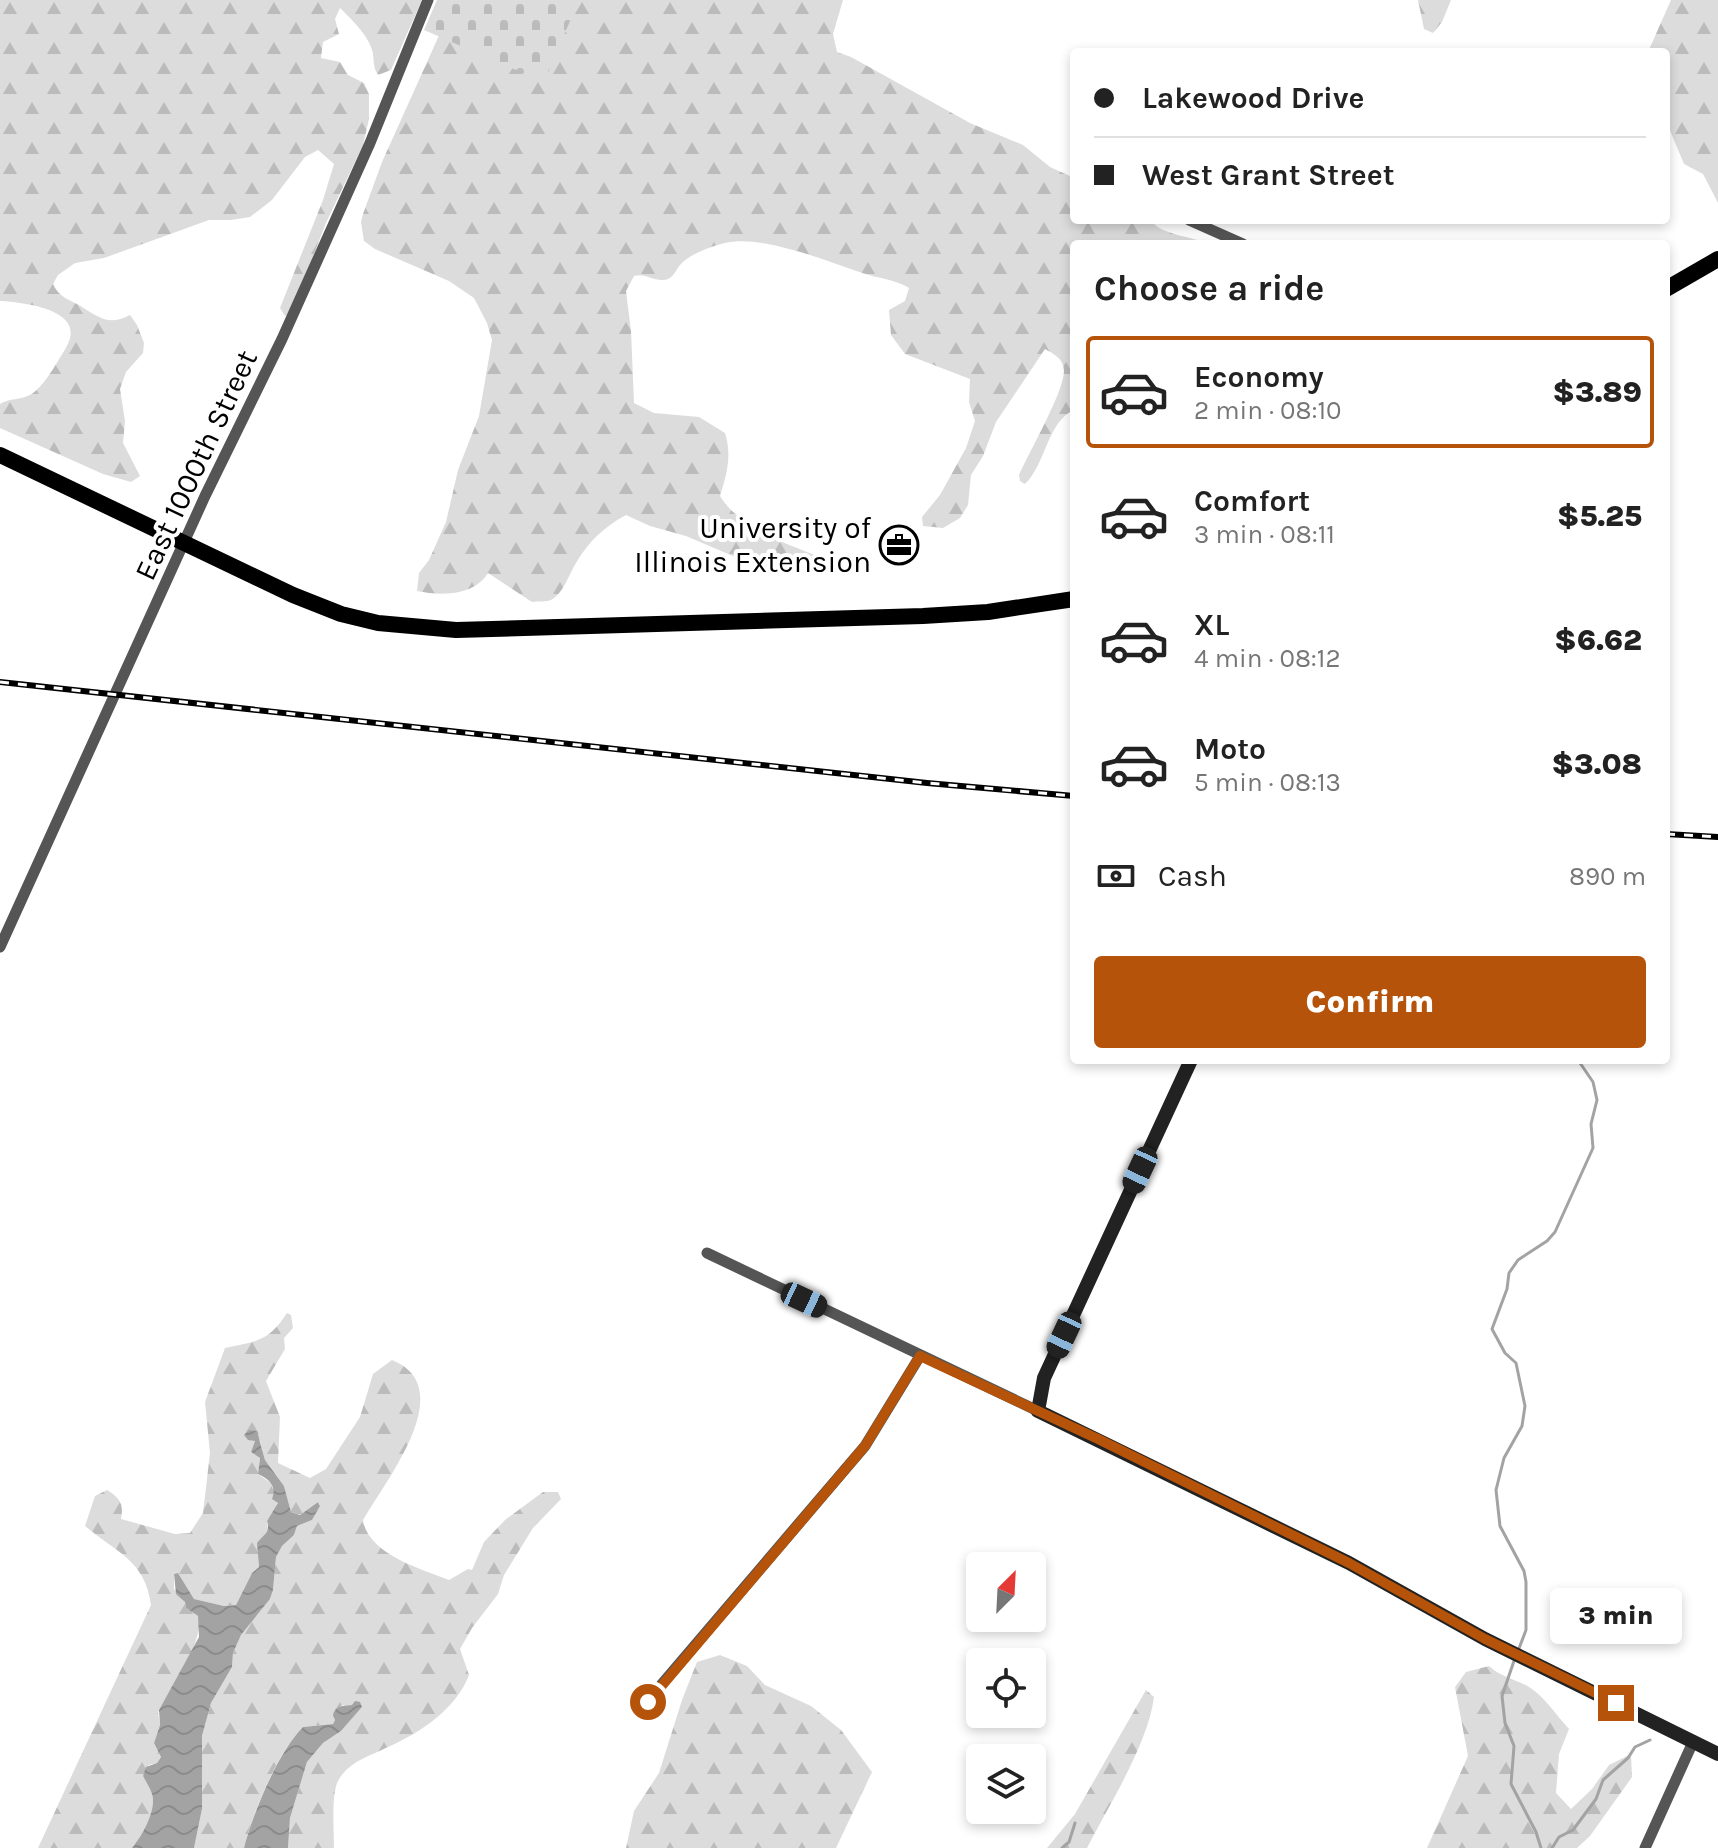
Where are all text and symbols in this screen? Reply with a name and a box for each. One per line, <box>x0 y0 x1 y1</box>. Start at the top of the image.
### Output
text: Lakewood Drive <box>1142 80 1364 116</box>
text: West Grant Street <box>1142 157 1394 193</box>
text: Choose a ride <box>1094 267 1324 309</box>
street label: East 1000th Street <box>127 344 265 586</box>
icon: car <box>1098 356 1170 428</box>
text: Economy <box>1194 359 1324 395</box>
text: $3.89 <box>1553 374 1642 410</box>
text: 2 min · 08:10 <box>1194 395 1341 426</box>
icon: car <box>1098 480 1170 552</box>
text: Comfort <box>1194 483 1310 519</box>
text: $5.25 <box>1557 498 1642 534</box>
place label: University of Illinois Extension <box>634 510 872 580</box>
text: 3 min · 08:11 <box>1194 519 1335 550</box>
office icon: University of Illinois Extension <box>878 524 920 566</box>
icon: car <box>1098 604 1170 676</box>
text: XL <box>1194 607 1229 643</box>
text: $6.62 <box>1554 622 1642 658</box>
text: 4 min · 08:12 <box>1194 643 1341 674</box>
icon: car <box>1098 728 1170 800</box>
text: Moto <box>1194 731 1266 767</box>
text: $3.08 <box>1552 746 1642 782</box>
text: 5 min · 08:13 <box>1194 767 1341 798</box>
icon: cash <box>1094 854 1138 898</box>
text: Cash <box>1158 858 1227 894</box>
text: 890 m <box>1569 861 1646 892</box>
button: Confirm <box>1094 956 1646 1048</box>
car <box>1119 1143 1161 1197</box>
car <box>777 1279 831 1321</box>
car <box>1043 1308 1085 1362</box>
north arrow <box>966 1552 1046 1632</box>
map controls <box>966 1552 1046 1824</box>
callout: 3 min <box>1550 1587 1682 1643</box>
text: 3 min <box>1578 1600 1654 1631</box>
button: locate <box>966 1648 1046 1728</box>
route start <box>630 1684 666 1720</box>
route end <box>1598 1685 1634 1721</box>
button: layers <box>966 1744 1046 1824</box>

